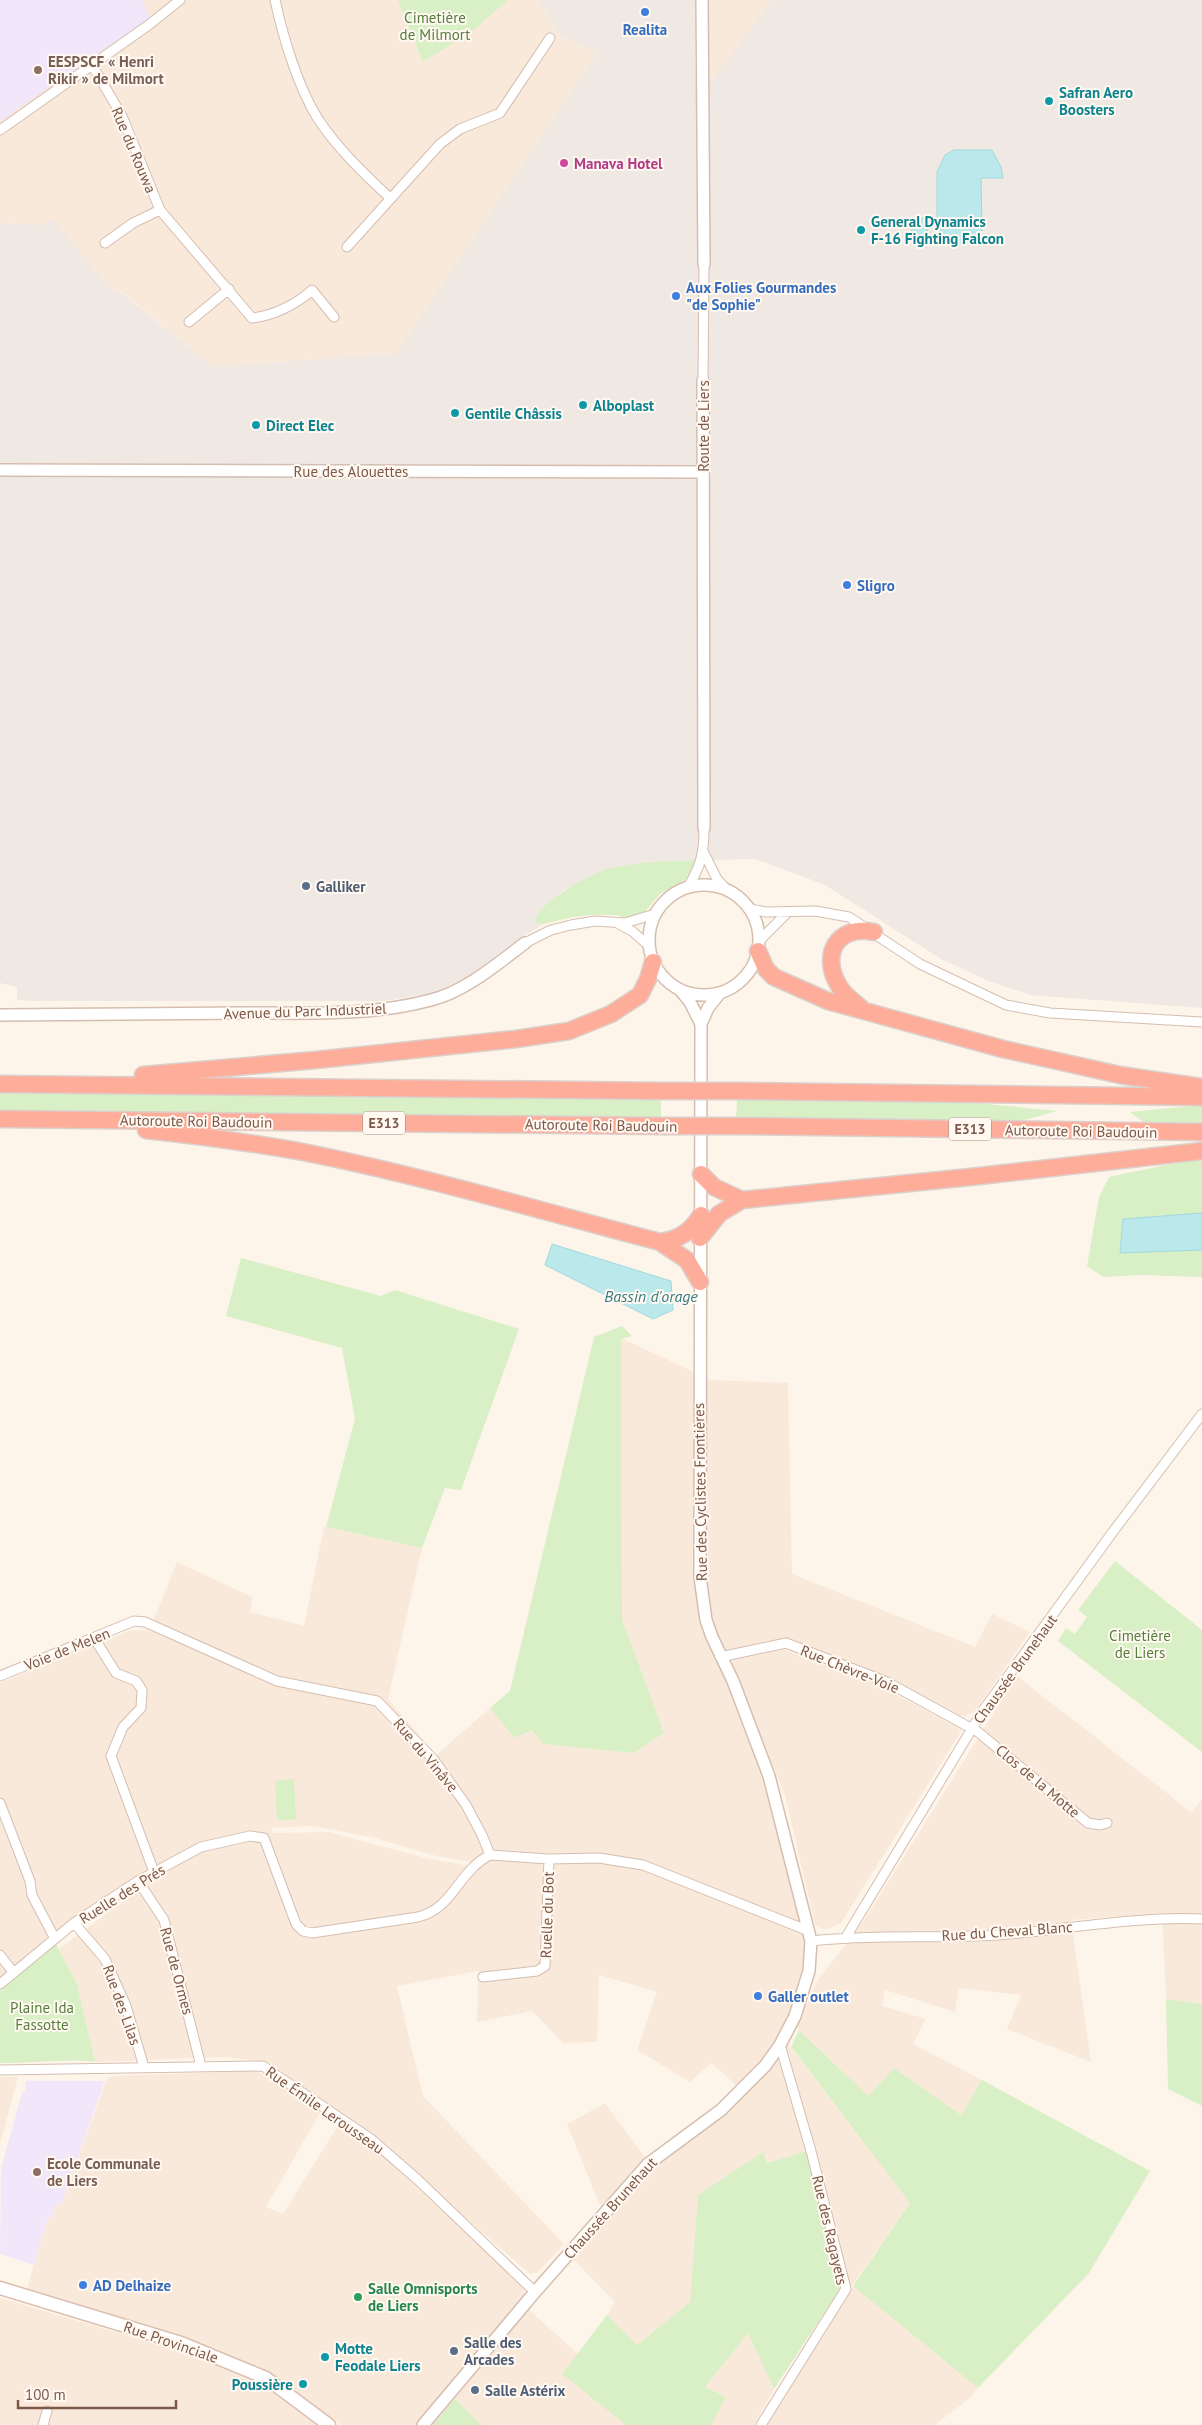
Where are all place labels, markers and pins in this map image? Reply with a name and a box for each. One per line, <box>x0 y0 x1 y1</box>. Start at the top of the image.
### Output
marker: Realita <box>639 6 651 18</box>
place label: Realita <box>623 20 667 39</box>
place label: EESPSCF « Henri Rikir » de Milmort <box>48 52 164 88</box>
marker: EESPSCF « Henri Rikir » de Milmort <box>32 64 44 76</box>
place label: Safran Aero Boosters <box>1059 83 1133 119</box>
marker: Safran Aero Boosters <box>1043 95 1055 107</box>
place label: Manava Hotel <box>574 154 663 173</box>
marker: Manava Hotel <box>558 157 570 169</box>
place label: General Dynamics F-16 Fighting Falcon <box>871 212 1004 248</box>
marker: General Dynamics F-16 Fighting Falcon <box>855 224 867 236</box>
place label: Aux Folies Gourmandes "de Sophie" <box>686 278 836 314</box>
marker: Aux Folies Gourmandes "de Sophie" <box>670 290 682 302</box>
place label: Alboplast <box>593 396 655 415</box>
marker: Alboplast <box>577 399 589 411</box>
place label: Gentile Châssis <box>465 404 562 423</box>
marker: Gentile Châssis <box>449 407 461 419</box>
place label: Direct Elec <box>266 416 335 435</box>
marker: Direct Elec <box>250 419 262 431</box>
place label: Sligro <box>857 576 895 595</box>
marker: Sligro <box>841 579 853 591</box>
place label: Galliker <box>316 877 366 896</box>
marker: Galliker <box>300 880 312 892</box>
place label: Galler outlet <box>768 1987 849 2006</box>
marker: Galler outlet <box>752 1990 764 2002</box>
place label: Ecole Communale de Liers <box>47 2154 161 2190</box>
marker: Ecole Communale de Liers <box>31 2166 43 2178</box>
place label: AD Delhaize <box>93 2276 172 2295</box>
marker: AD Delhaize <box>77 2279 89 2291</box>
place label: Salle Omnisports de Liers <box>368 2279 478 2315</box>
marker: Salle Omnisports de Liers <box>352 2291 364 2303</box>
place label: Salle des Arcades <box>464 2333 522 2369</box>
place label: Motte Feodale Liers <box>335 2339 421 2375</box>
marker: Salle des Arcades <box>448 2345 460 2357</box>
marker: Motte Feodale Liers <box>319 2351 331 2363</box>
place label: Poussière <box>232 2375 293 2394</box>
marker: Poussière <box>297 2378 309 2390</box>
place label: Salle Astérix <box>485 2381 566 2400</box>
marker: Salle Astérix <box>469 2384 481 2396</box>

